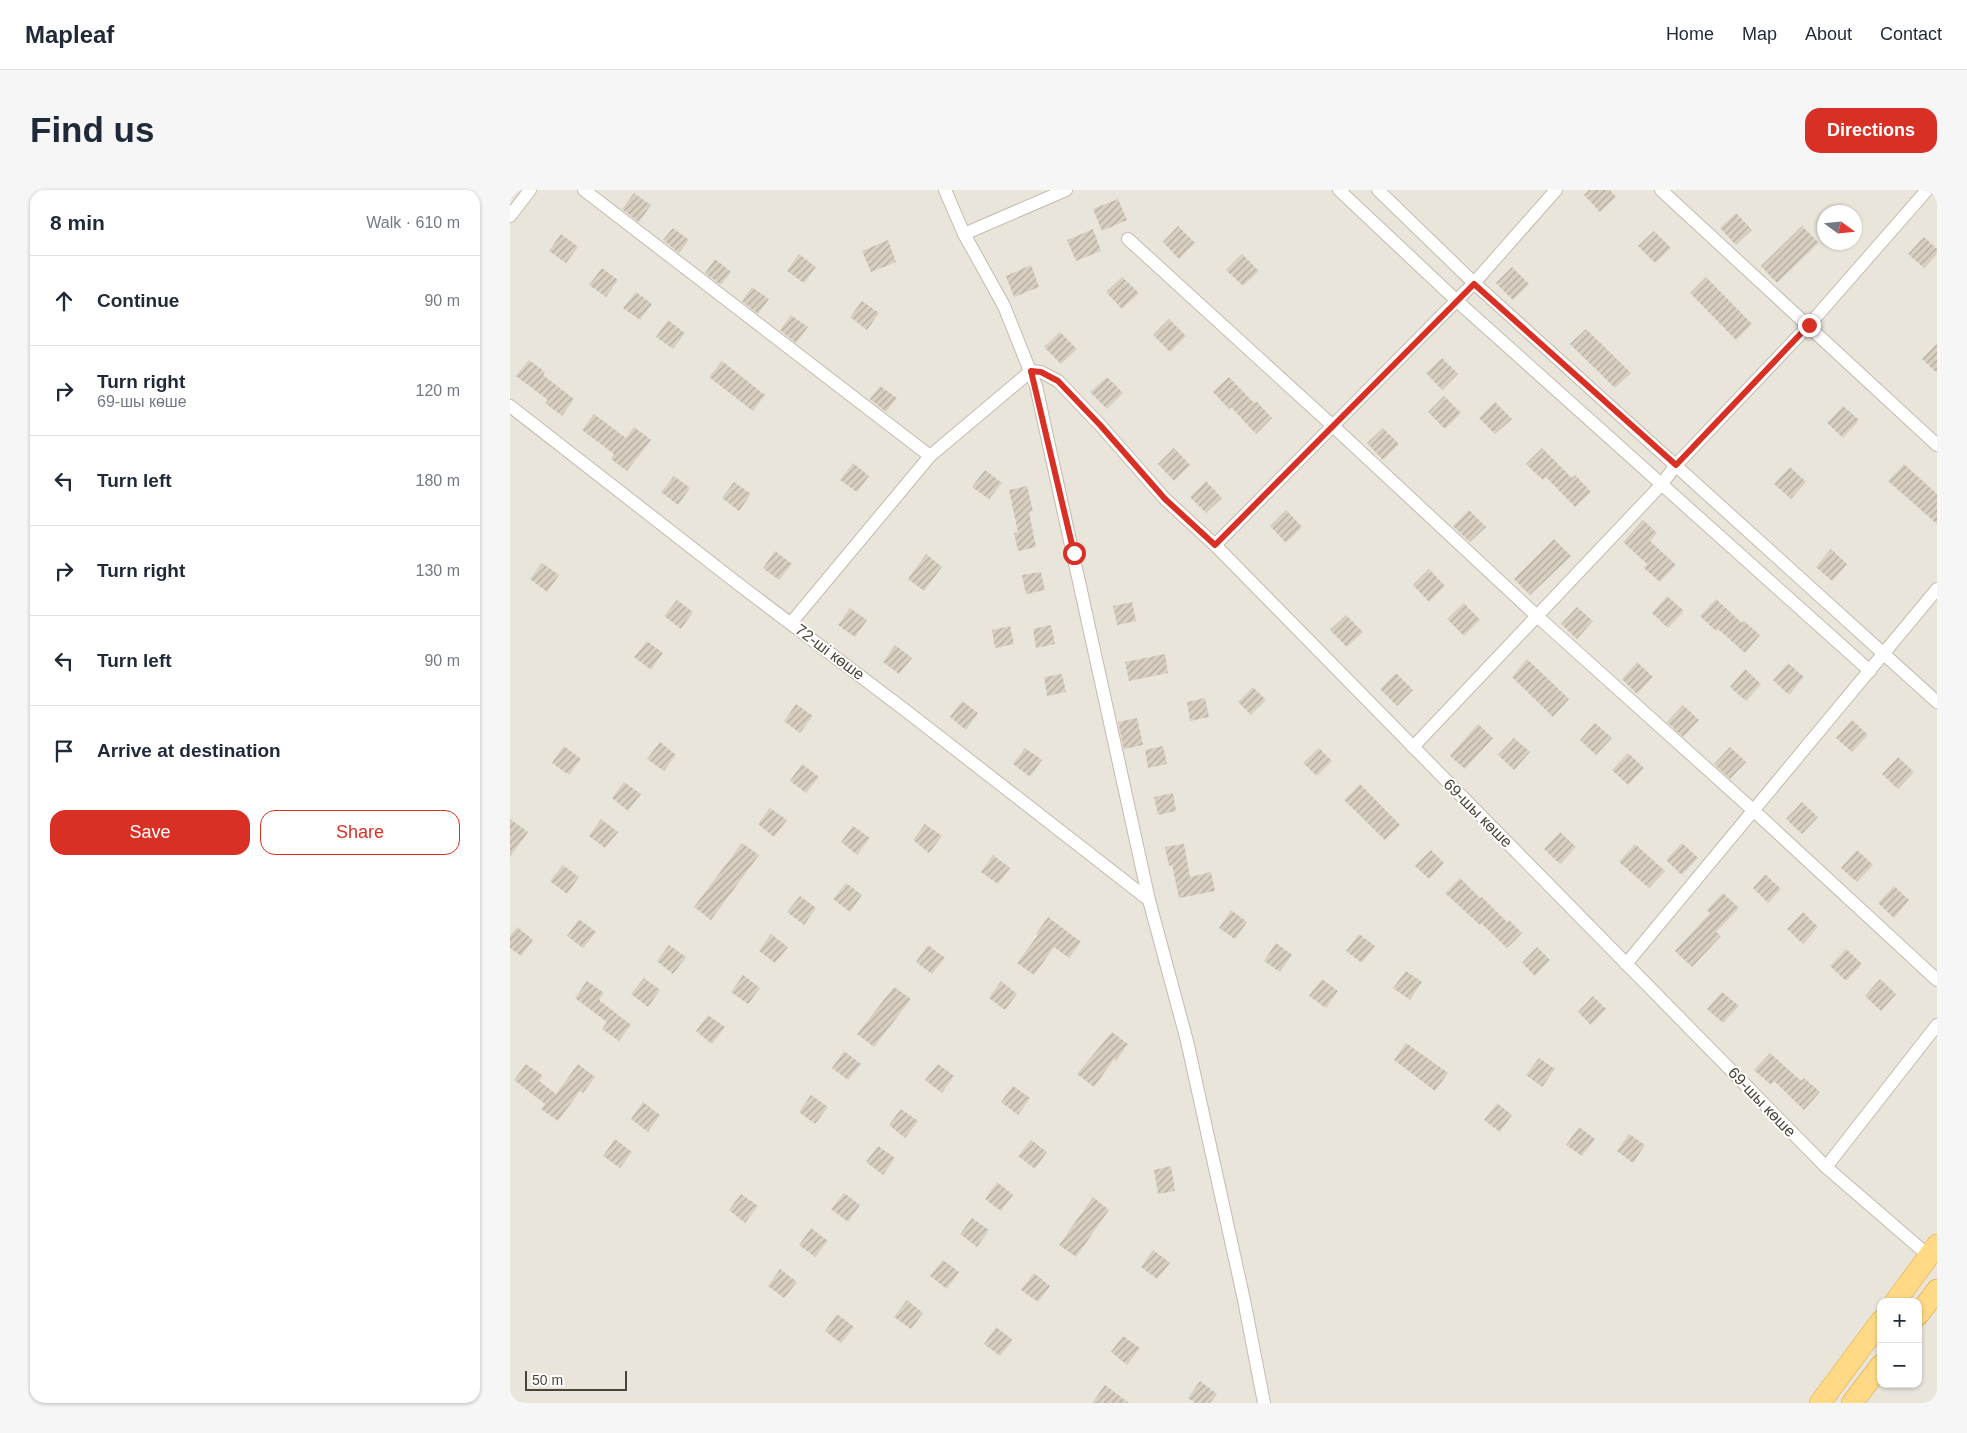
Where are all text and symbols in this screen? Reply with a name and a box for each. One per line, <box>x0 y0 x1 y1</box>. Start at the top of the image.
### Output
text: Mapleaf <box>25 21 114 48</box>
text: Home <box>1666 24 1714 44</box>
text: Map <box>1742 24 1777 44</box>
text: About <box>1805 24 1852 44</box>
text: Contact <box>1880 24 1942 44</box>
button: Directions <box>1805 108 1937 153</box>
text: Find us <box>30 110 154 149</box>
north arrow <box>1817 205 1862 250</box>
text: 8 min <box>50 211 105 234</box>
text: Walk · 610 m <box>366 214 460 231</box>
icon: ahead <box>50 287 78 315</box>
text: Continue <box>97 290 179 311</box>
text: 90 m <box>424 292 460 309</box>
route end <box>1798 314 1821 337</box>
text: Turn right <box>97 371 185 392</box>
icon: right <box>50 377 78 405</box>
text: 120 m <box>416 382 460 399</box>
text: 69-шы көше <box>97 393 187 410</box>
icon: left <box>50 467 78 495</box>
text: Turn left <box>97 470 172 491</box>
text: 180 m <box>416 472 460 489</box>
route start <box>1063 542 1086 565</box>
icon: right <box>50 557 78 585</box>
text: Turn right <box>97 560 185 581</box>
text: 130 m <box>416 562 460 579</box>
street label: 72-ші көше <box>792 621 868 683</box>
icon: left <box>50 647 78 675</box>
text: Turn left <box>97 650 172 671</box>
text: 90 m <box>424 652 460 669</box>
icon: arrive <box>50 737 78 765</box>
text: Arrive at destination <box>97 740 281 761</box>
street label: 69-шы көше <box>1440 775 1516 851</box>
button: Save <box>50 810 250 855</box>
button: Share <box>260 810 460 855</box>
street label: 69-шы көше <box>1725 1064 1799 1140</box>
map controls <box>1877 1298 1922 1388</box>
button: + <box>1877 1298 1922 1343</box>
button: − <box>1877 1343 1922 1388</box>
scale bar <box>525 1368 628 1391</box>
text: 50 m <box>532 1372 563 1388</box>

